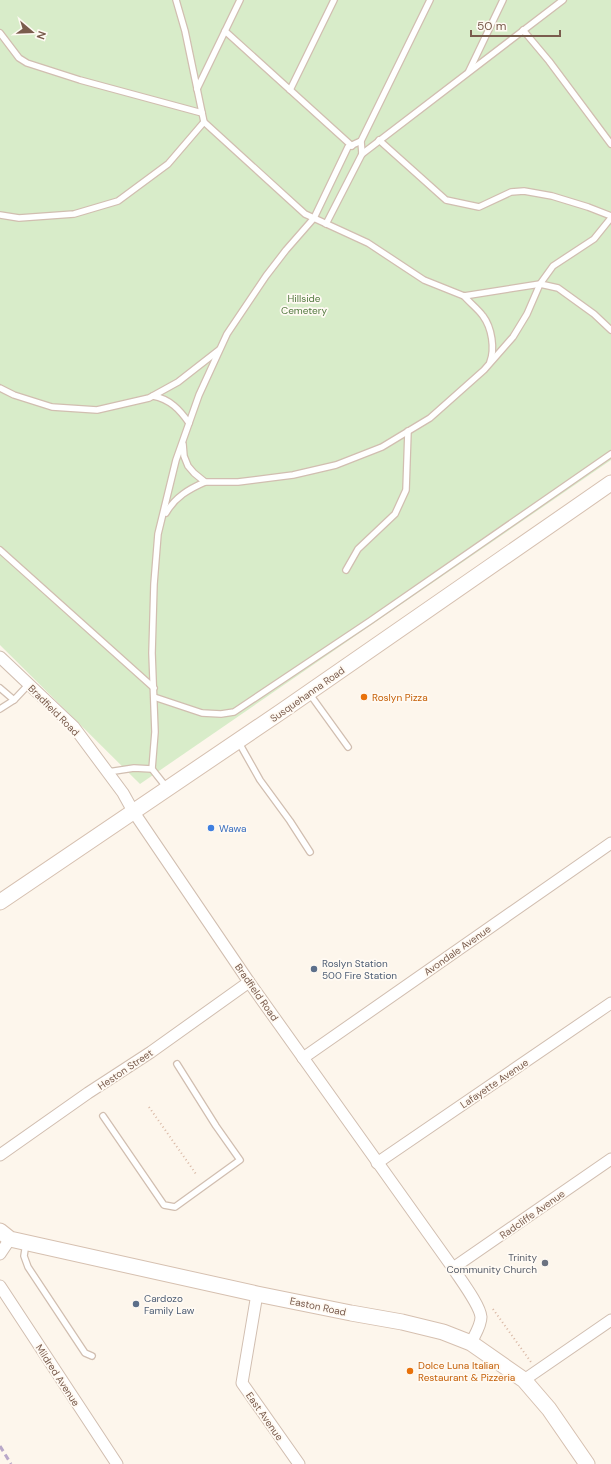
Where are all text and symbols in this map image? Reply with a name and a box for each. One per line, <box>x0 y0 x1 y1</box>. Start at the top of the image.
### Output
north arrow <box>12 12 52 52</box>
scale bar <box>471 12 560 38</box>
text: 50 m <box>477 18 506 34</box>
text: N <box>34 29 49 41</box>
park label: Hillside Cemetery <box>281 292 327 317</box>
street label: Susquehanna Road <box>267 664 347 725</box>
street label: Bradfield Road <box>25 682 82 739</box>
place label: Roslyn Pizza <box>372 691 428 704</box>
marker: Roslyn Pizza <box>359 692 369 702</box>
place label: Wawa <box>219 822 246 835</box>
marker: Wawa <box>206 823 216 833</box>
street label: Avondale Avenue <box>421 922 494 978</box>
place label: Roslyn Station 500 Fire Station <box>322 957 397 982</box>
street label: Bradfield Road <box>232 961 281 1024</box>
marker: Roslyn Station 500 Fire Station <box>309 964 319 974</box>
street label: Heston Street <box>95 1046 155 1093</box>
street label: Lafayette Avenue <box>458 1056 531 1111</box>
street label: Radcliffe Avenue <box>497 1187 568 1242</box>
place label: Trinity Community Church <box>446 1251 537 1276</box>
marker: Trinity Community Church <box>540 1258 550 1268</box>
place label: Cardozo Family Law <box>144 1292 195 1317</box>
street label: Easton Road <box>289 1294 347 1319</box>
marker: Cardozo Family Law <box>131 1299 141 1309</box>
street label: Mildred Avenue <box>33 1342 83 1409</box>
place label: Dolce Luna Italian Restaurant & Pizzeria <box>418 1359 515 1384</box>
marker: Dolce Luna Italian Restaurant & Pizzeria <box>405 1366 415 1376</box>
street label: East Avenue <box>243 1389 286 1443</box>

